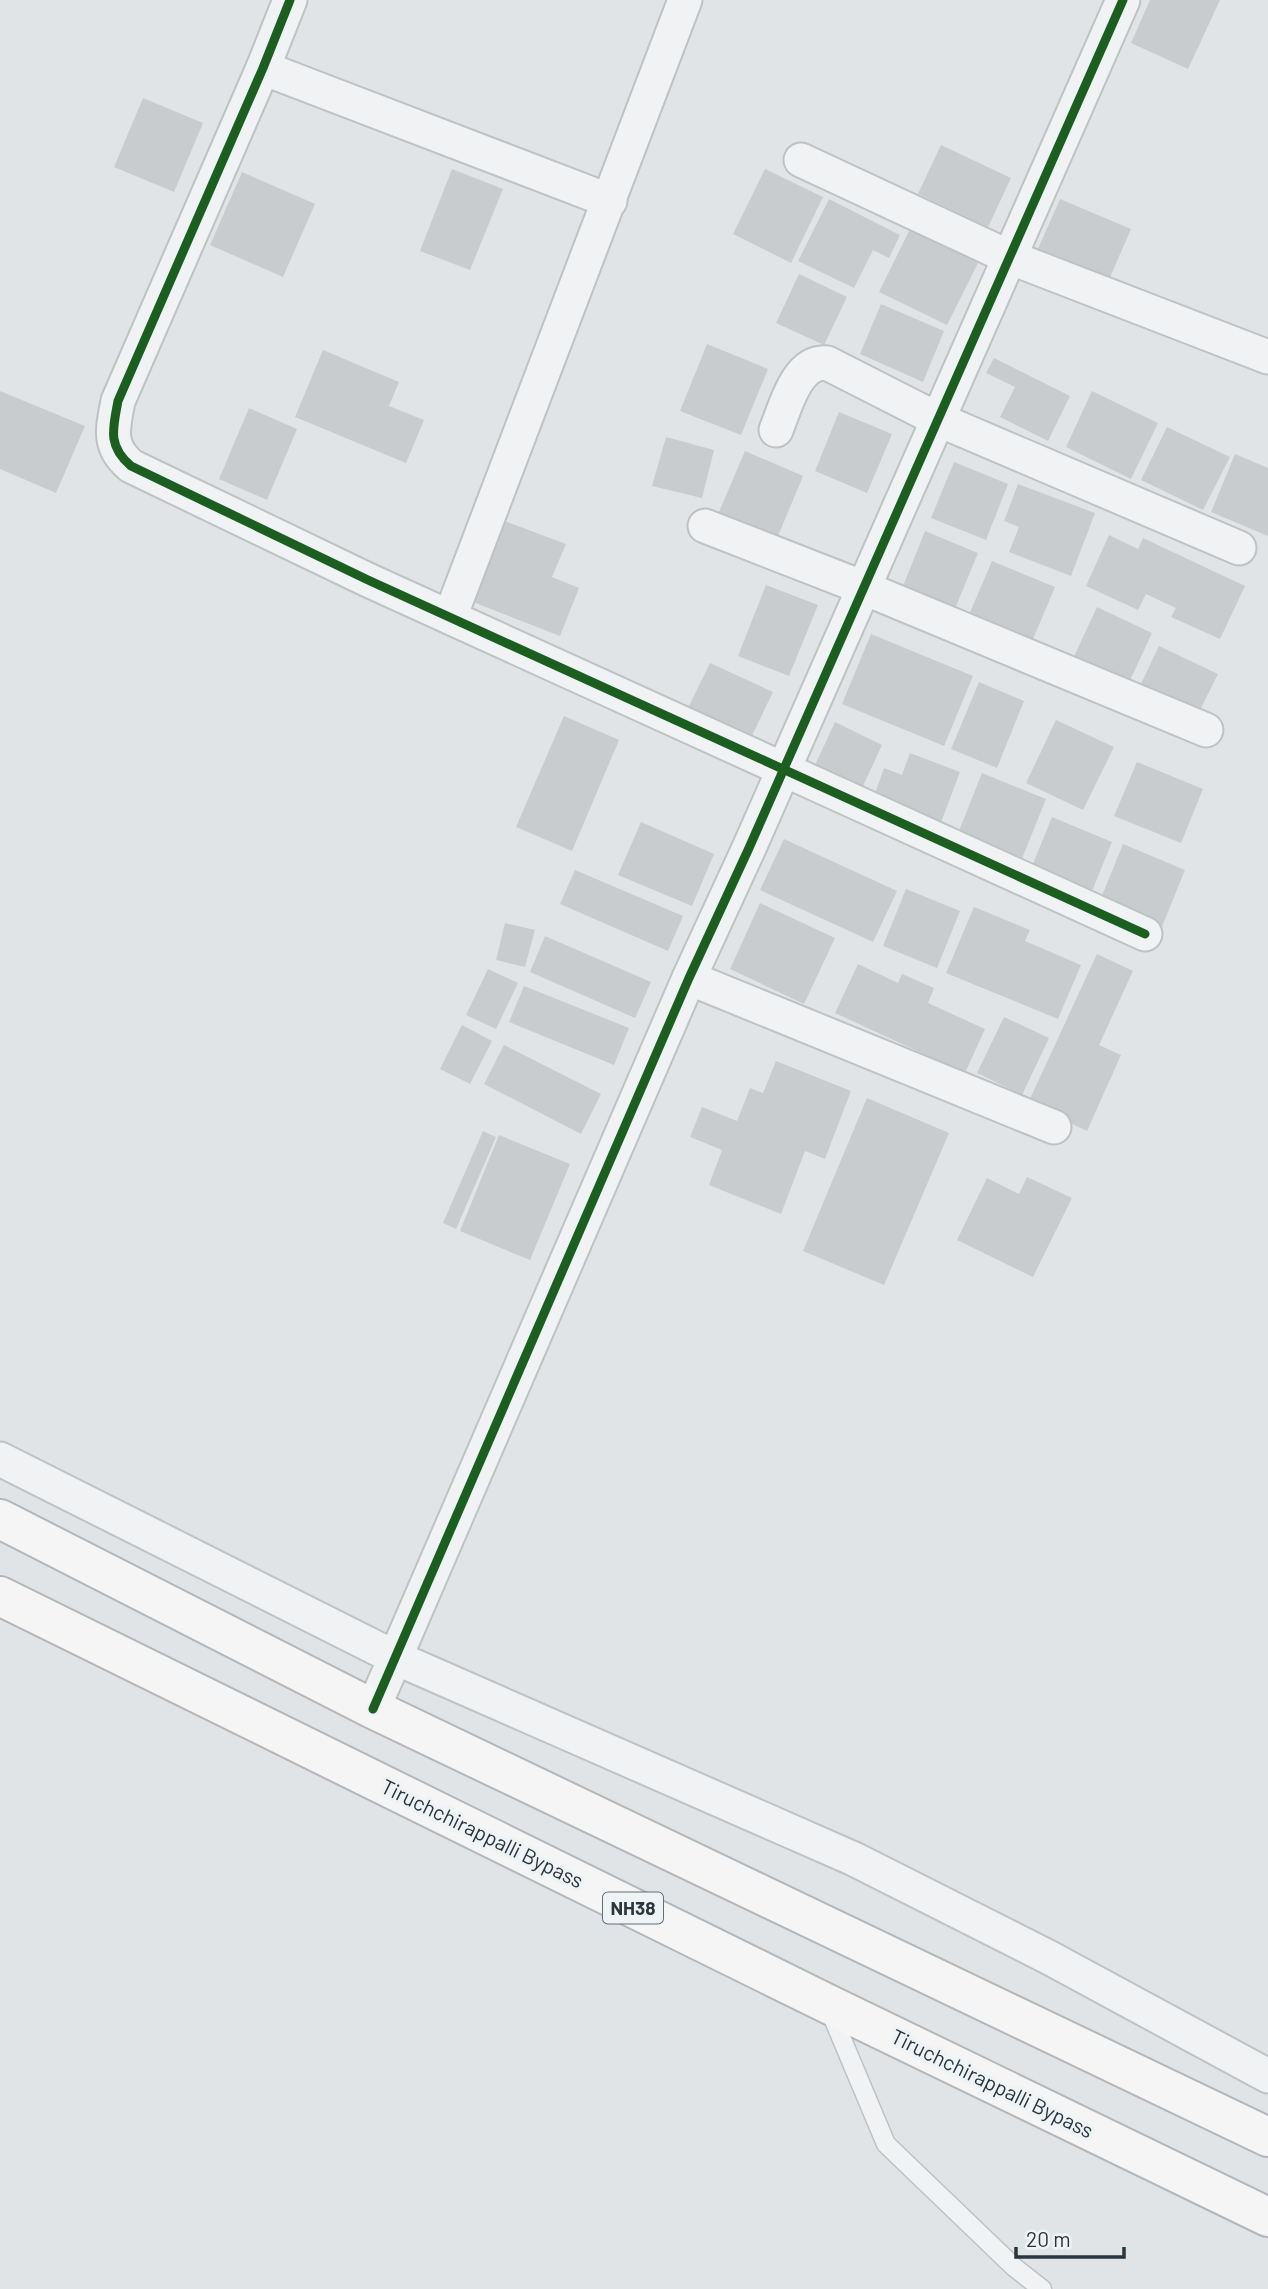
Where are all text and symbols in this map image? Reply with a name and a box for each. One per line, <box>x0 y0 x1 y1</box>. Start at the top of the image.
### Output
street label: Tiruchchirappalli Bypass <box>377 1773 588 1893</box>
road number: NH38 <box>603 1892 663 1924</box>
street label: Tiruchchirappalli Bypass <box>887 2023 1098 2143</box>
scale bar <box>1016 2216 1124 2260</box>
text: 20 m <box>1026 2226 1071 2251</box>

